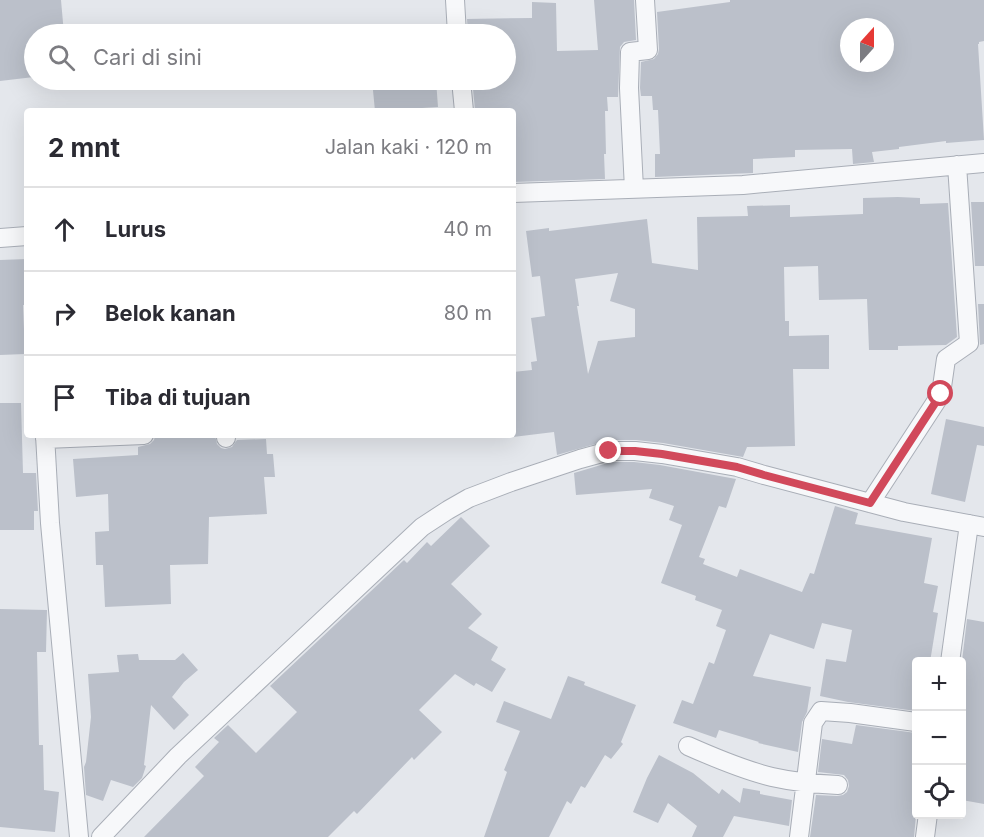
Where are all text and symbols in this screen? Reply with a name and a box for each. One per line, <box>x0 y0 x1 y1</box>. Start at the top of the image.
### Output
north arrow <box>840 18 894 72</box>
search box <box>24 24 516 90</box>
icon: search <box>45 41 78 74</box>
text: Cari di sini <box>93 44 202 70</box>
text: 2 mnt <box>48 132 120 163</box>
text: Jalan kaki · 120 m <box>325 135 492 159</box>
icon: ahead <box>48 213 81 246</box>
text: Lurus <box>105 216 166 242</box>
text: 40 m <box>443 217 492 241</box>
icon: right <box>48 297 81 330</box>
text: Belok kanan <box>105 300 236 326</box>
text: 80 m <box>444 301 492 325</box>
route start <box>927 380 953 406</box>
icon: arrive <box>48 381 81 414</box>
text: Tiba di tujuan <box>105 384 251 410</box>
route end <box>595 437 621 463</box>
map controls <box>912 657 966 819</box>
button: + <box>912 657 966 711</box>
button: − <box>912 711 966 765</box>
button: locate <box>912 765 966 819</box>

